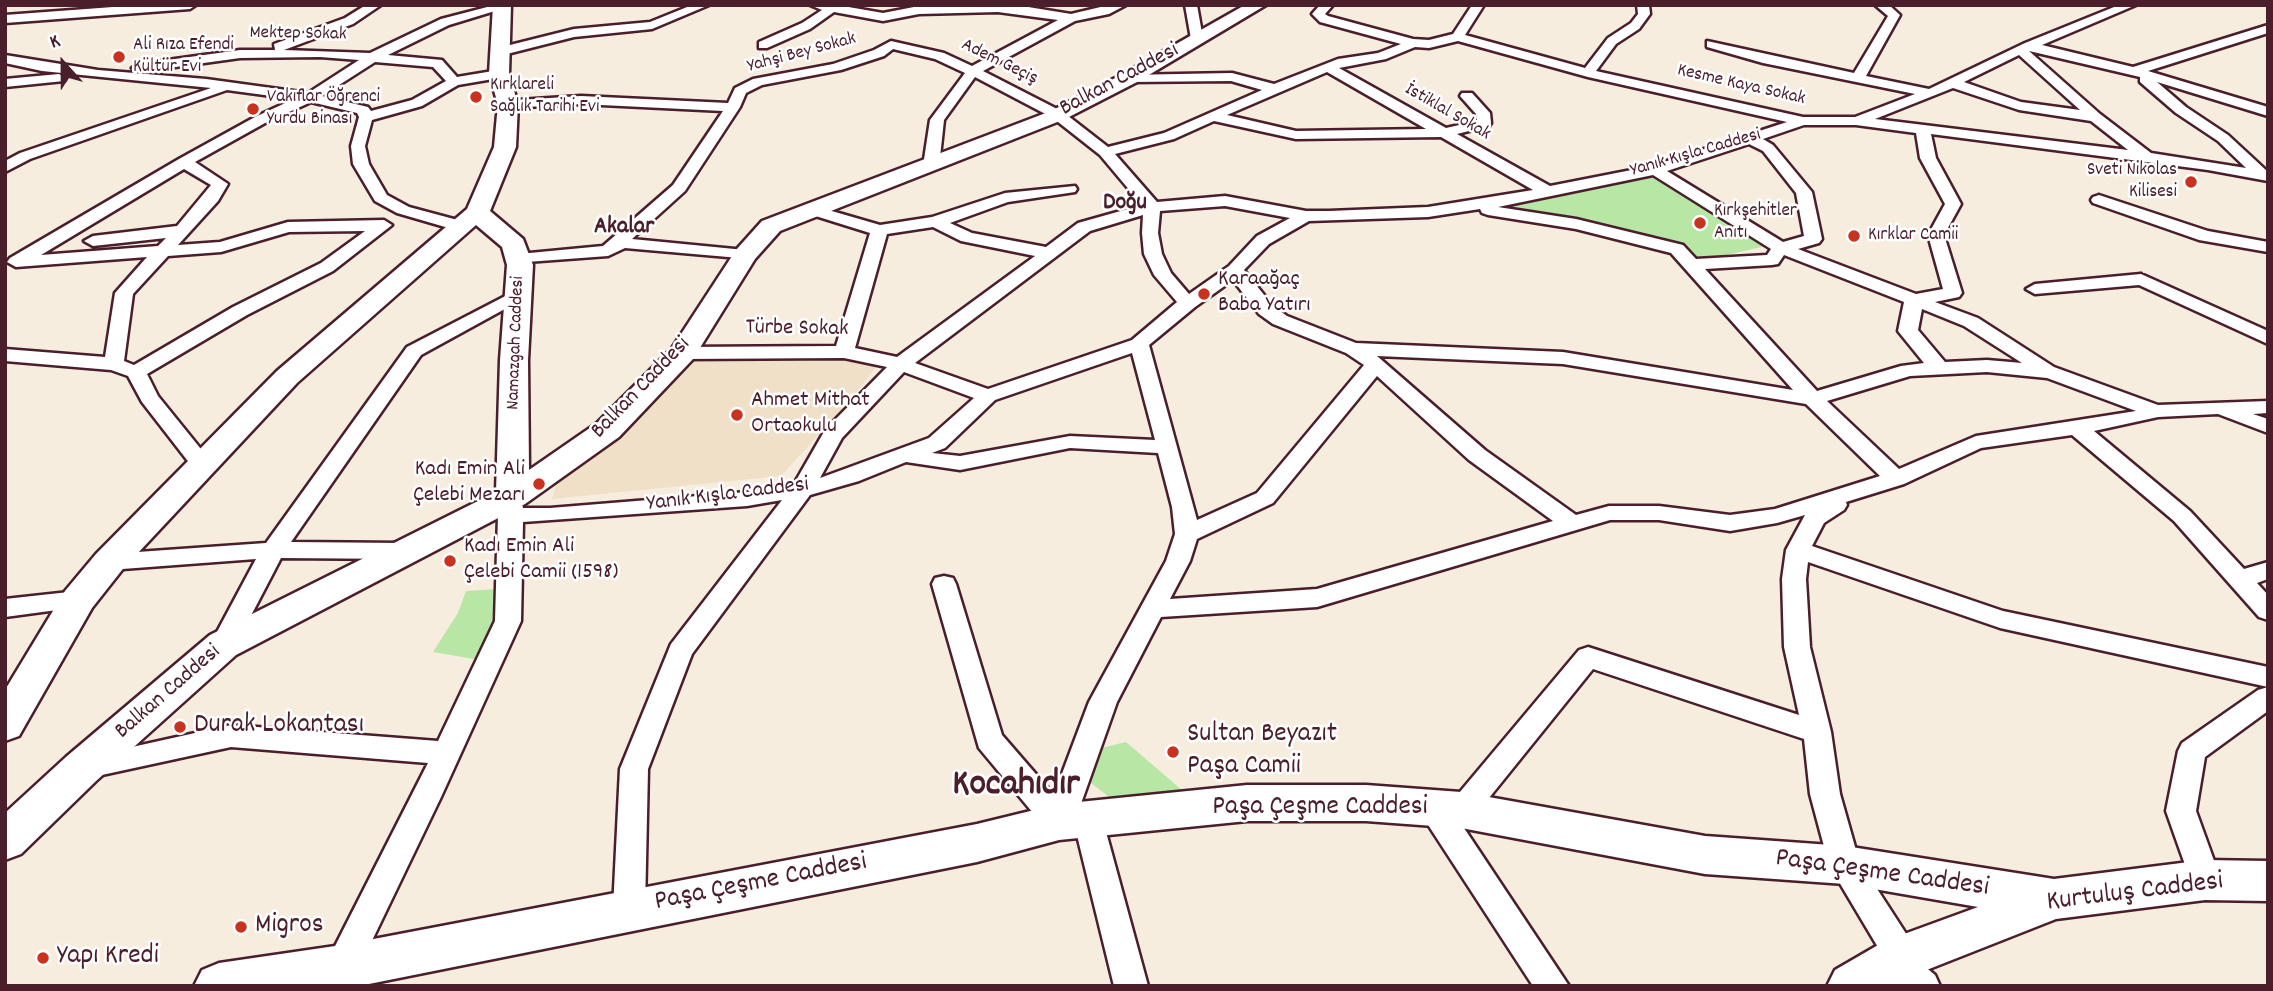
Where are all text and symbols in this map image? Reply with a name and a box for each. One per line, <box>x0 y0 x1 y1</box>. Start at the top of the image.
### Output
street label: Mektep Sokak <box>249 23 347 47</box>
north arrow <box>28 28 98 98</box>
text: K <box>46 29 64 57</box>
street label: Yahşi Bey Sokak <box>745 29 859 79</box>
place label: Ali Rıza Efendi Kültür Evi <box>133 35 234 79</box>
street label: Adem Geçiş <box>957 35 1041 91</box>
street label: Balkan Caddesi <box>1056 38 1184 124</box>
marker: Ali Rıza Efendi Kültür Evi <box>111 49 127 65</box>
street label: Kesme Kaya Sokak <box>1675 60 1807 112</box>
place label: Kırklareli Sağlık Tarihi Evi <box>490 75 599 119</box>
street label: İstiklal Sokak <box>1400 79 1494 147</box>
place label: Vakıflar Öğrenci Yurdu Binası <box>267 87 380 131</box>
marker: Kırklareli Sağlık Tarihi Evi <box>468 89 484 105</box>
marker: Vakıflar Öğrenci Yurdu Binası <box>245 101 261 117</box>
street label: Yanık Kışla Caddesi <box>1628 125 1764 183</box>
place label: Sveti Nikolas Kilisesi <box>2087 160 2177 204</box>
marker: Sveti Nikolas Kilisesi <box>2183 174 2199 190</box>
district label: Doğu <box>1103 191 1147 219</box>
place label: Kırkşehitler Anıtı <box>1714 201 1797 245</box>
district label: Akalar <box>594 215 654 243</box>
marker: Kırkşehitler Anıtı <box>1692 215 1708 231</box>
place label: Kırklar Camii <box>1868 225 1958 247</box>
marker: Kırklar Camii <box>1846 228 1862 244</box>
place label: Karaağaç Baba Yatırı <box>1218 267 1310 321</box>
street label: Namazgah Caddesi <box>503 276 531 410</box>
marker: Karaağaç Baba Yatırı <box>1196 286 1212 302</box>
street label: Türbe Sokak <box>745 315 849 345</box>
street label: Balkan Caddesi <box>587 332 697 446</box>
place label: Ahmet Mithat Ortaokulu <box>751 388 870 442</box>
marker: Ahmet Mithat Ortaokulu <box>729 407 745 423</box>
place label: Kadı Emin Ali Çelebi Mezarı <box>413 457 525 511</box>
street label: Yanık Kışla Caddesi <box>646 472 810 520</box>
marker: Kadı Emin Ali Çelebi Mezarı <box>531 476 547 492</box>
place label: Kadı Emin Ali Çelebi Camii (1598) <box>464 534 618 588</box>
marker: Kadı Emin Ali Çelebi Camii (1598) <box>442 553 458 569</box>
street label: Balkan Caddesi <box>111 640 227 746</box>
place label: Durak Lokantası <box>194 710 364 744</box>
marker: Durak Lokantası <box>172 719 188 735</box>
place label: Sultan Beyazıt Paşa Camii <box>1187 719 1337 785</box>
marker: Sultan Beyazıt Paşa Camii <box>1165 744 1181 760</box>
district label: Kocahıdır <box>952 766 1080 810</box>
street label: Paşa Çeşme Caddesi <box>1212 792 1428 826</box>
street label: Paşa Çeşme Caddesi <box>1773 843 1991 907</box>
street label: Paşa Çeşme Caddesi <box>652 847 870 921</box>
street label: Kurtuluş Caddesi <box>2045 867 2225 921</box>
place label: Migros <box>255 910 323 944</box>
marker: Migros <box>233 919 249 935</box>
place label: Yapı Kredi <box>57 941 159 975</box>
marker: Yapı Kredi <box>35 950 51 966</box>

